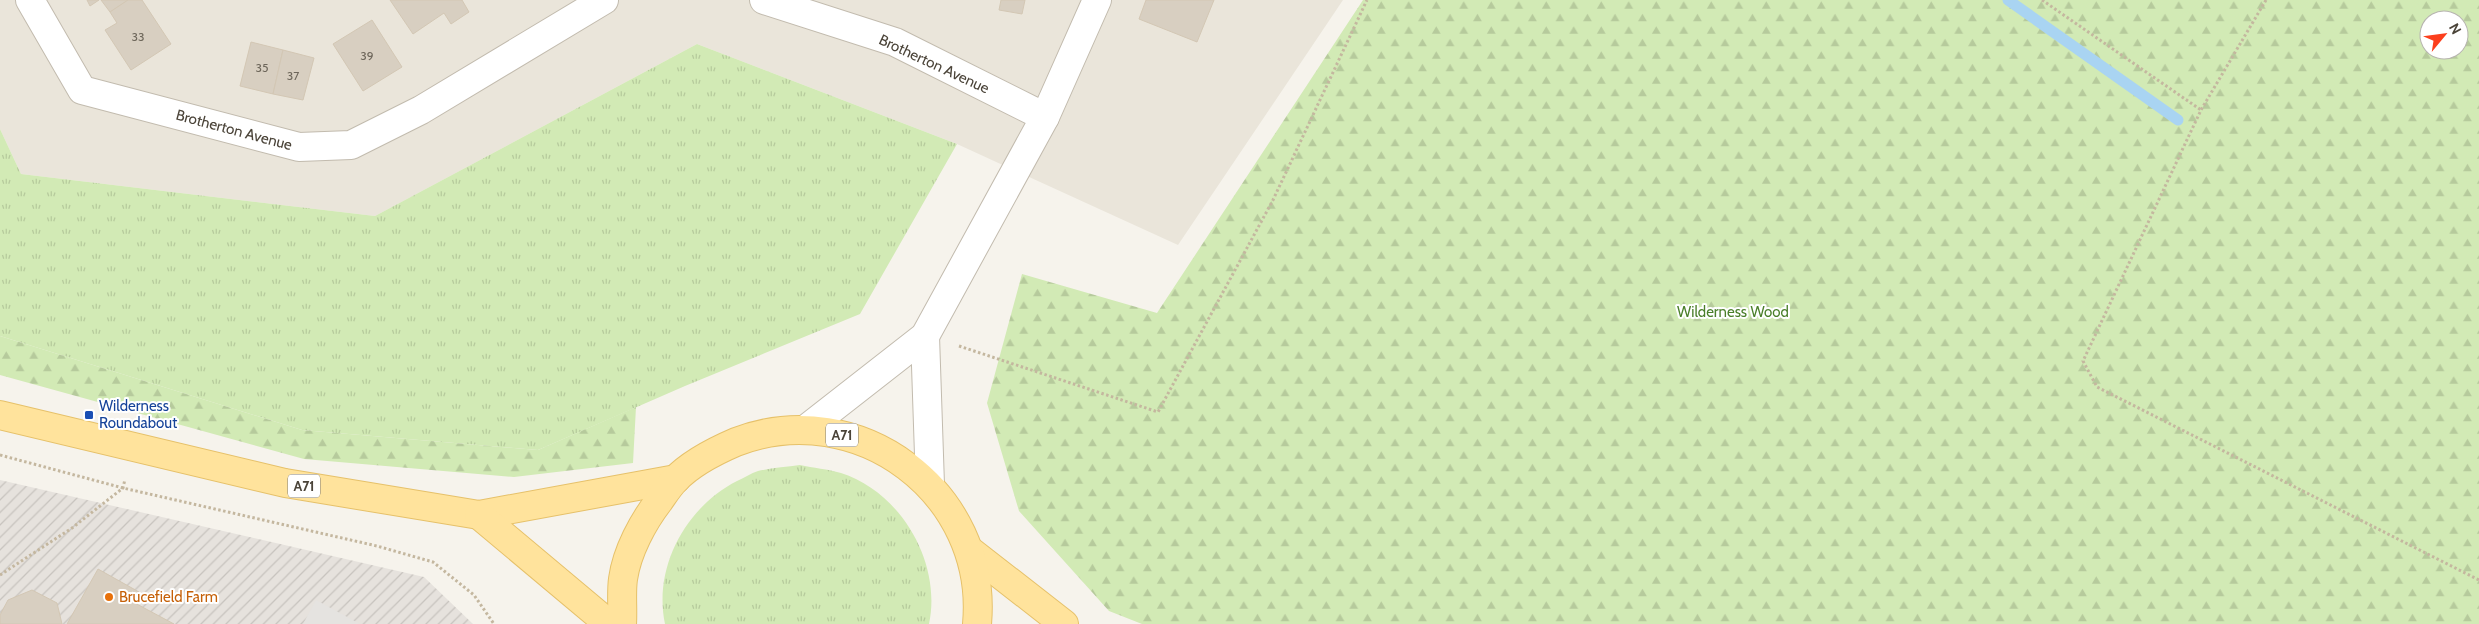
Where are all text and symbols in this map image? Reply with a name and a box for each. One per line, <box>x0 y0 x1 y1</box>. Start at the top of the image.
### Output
north arrow <box>2419 10 2469 60</box>
text: N <box>2445 20 2466 37</box>
house number: 33 <box>132 29 144 44</box>
street label: Brotherton Avenue <box>876 31 992 98</box>
house number: 39 <box>360 48 374 63</box>
house number: 35 <box>256 60 268 75</box>
house number: 37 <box>287 68 299 83</box>
street label: Brotherton Avenue <box>174 106 294 154</box>
park label: Wilderness Wood <box>1677 303 1789 321</box>
place label: Wilderness Roundabout <box>99 397 177 432</box>
marker: Wilderness Roundabout <box>83 409 95 421</box>
road number: A71 <box>826 424 858 446</box>
road number: A71 <box>288 474 320 498</box>
place label: Brucefield Farm <box>119 588 218 606</box>
marker: Brucefield Farm <box>103 591 115 603</box>

